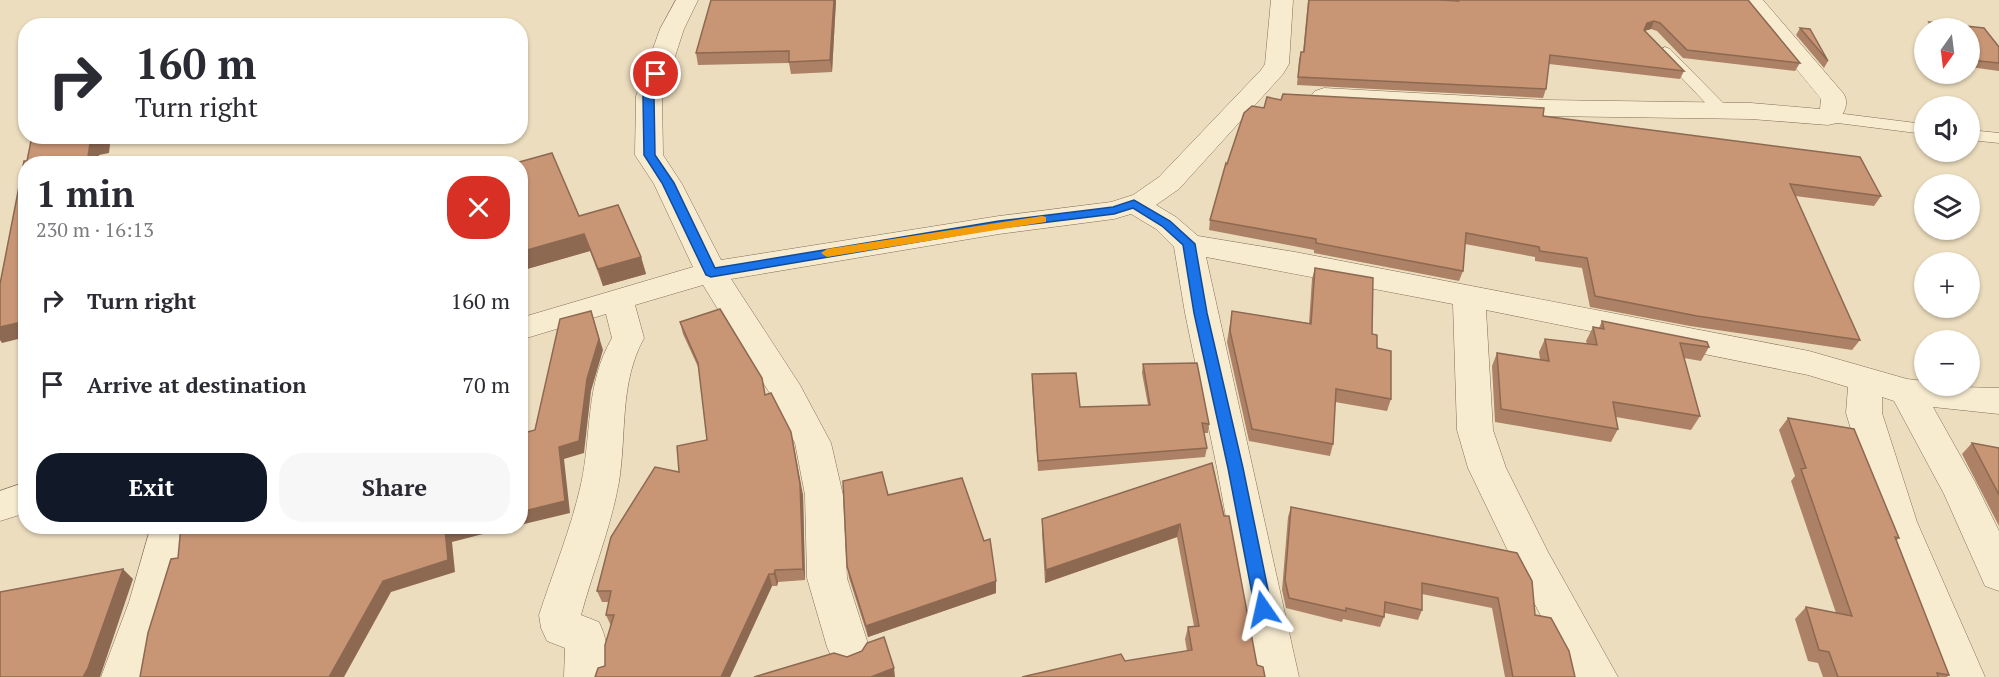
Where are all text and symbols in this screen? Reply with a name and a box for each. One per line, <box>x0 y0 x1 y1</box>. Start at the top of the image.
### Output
north arrow <box>1914 18 1980 84</box>
map controls <box>1914 18 1980 396</box>
text: 160 m <box>135 35 256 91</box>
icon: right <box>36 42 114 120</box>
pin <box>630 48 681 99</box>
icon: arrive <box>639 57 672 90</box>
text: Turn right <box>135 89 258 125</box>
button: sound <box>1914 96 1980 162</box>
text: 1 min <box>36 170 134 217</box>
button: layers <box>1914 174 1980 240</box>
button: close <box>447 176 510 239</box>
text: 230 m · 16:13 <box>36 216 154 243</box>
button: + <box>1914 252 1980 318</box>
icon: right <box>36 284 69 317</box>
text: Turn right <box>87 286 196 315</box>
text: 160 m <box>450 286 510 315</box>
button: − <box>1914 330 1980 396</box>
icon: arrive <box>36 368 69 401</box>
text: Arrive at destination <box>87 370 306 399</box>
text: 70 m <box>462 370 510 399</box>
button: Exit <box>36 453 267 522</box>
button: Share <box>279 453 510 522</box>
position arrow <box>1231 577 1295 641</box>

